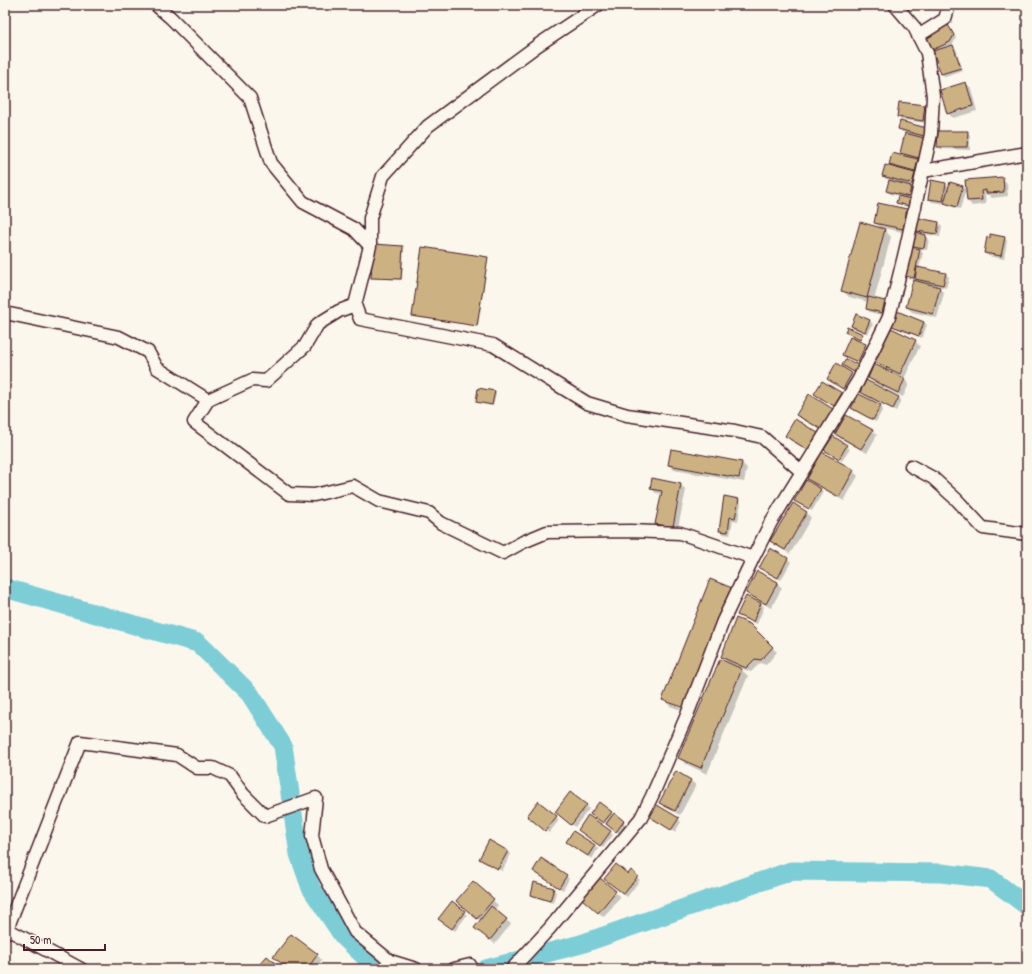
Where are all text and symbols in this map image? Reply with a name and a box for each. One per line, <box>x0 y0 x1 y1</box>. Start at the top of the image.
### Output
scale bar <box>24 926 105 952</box>
text: 50 m <box>30 931 51 948</box>

